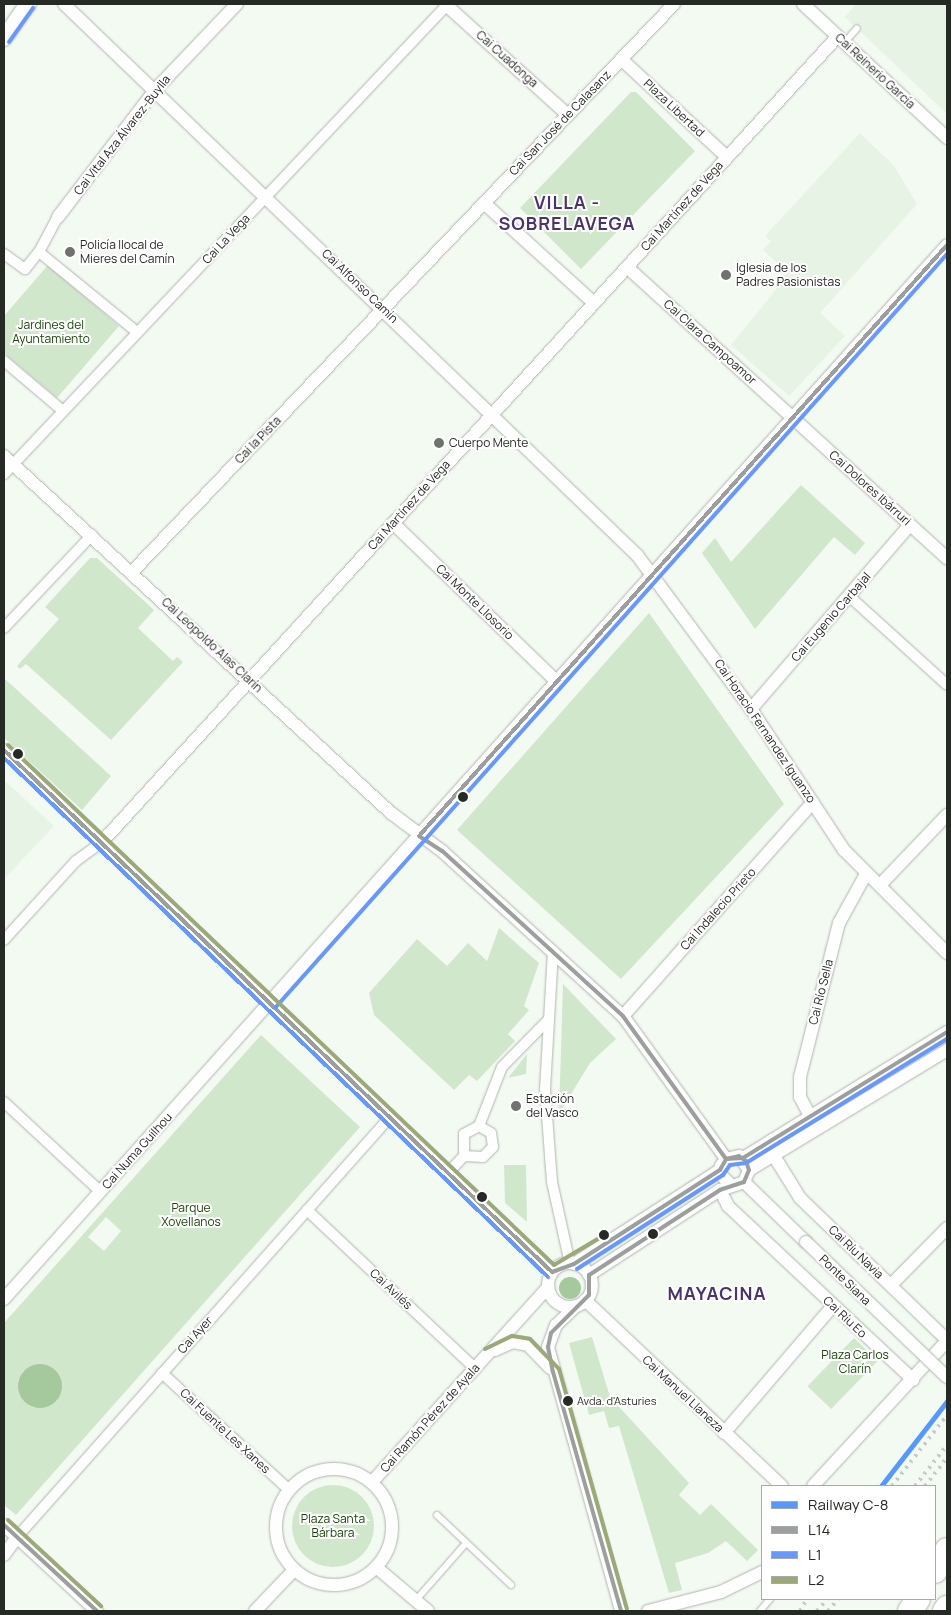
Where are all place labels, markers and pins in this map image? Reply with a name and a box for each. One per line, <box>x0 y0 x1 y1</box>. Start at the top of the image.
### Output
place label: Policía llocal de Mieres del Camín <box>80 238 175 266</box>
marker: Policía llocal de Mieres del Camín <box>64 246 76 258</box>
place label: Iglesia de los Padres Pasionistas <box>736 261 840 289</box>
marker: Iglesia de los Padres Pasionistas <box>720 269 732 281</box>
place label: Cuerpo Mente <box>449 436 528 450</box>
marker: Cuerpo Mente <box>433 437 445 449</box>
unlabelled marker <box>13 749 23 759</box>
unlabelled marker <box>458 792 468 802</box>
place label: Estación del Vasco <box>526 1092 579 1120</box>
marker: Estación del Vasco <box>510 1100 522 1112</box>
unlabelled marker <box>477 1192 487 1202</box>
unlabelled marker <box>648 1229 658 1239</box>
unlabelled marker <box>599 1230 609 1240</box>
place label: Avda. d'Asturies <box>577 1394 656 1408</box>
marker: Avda. d'Asturies <box>563 1396 573 1406</box>

